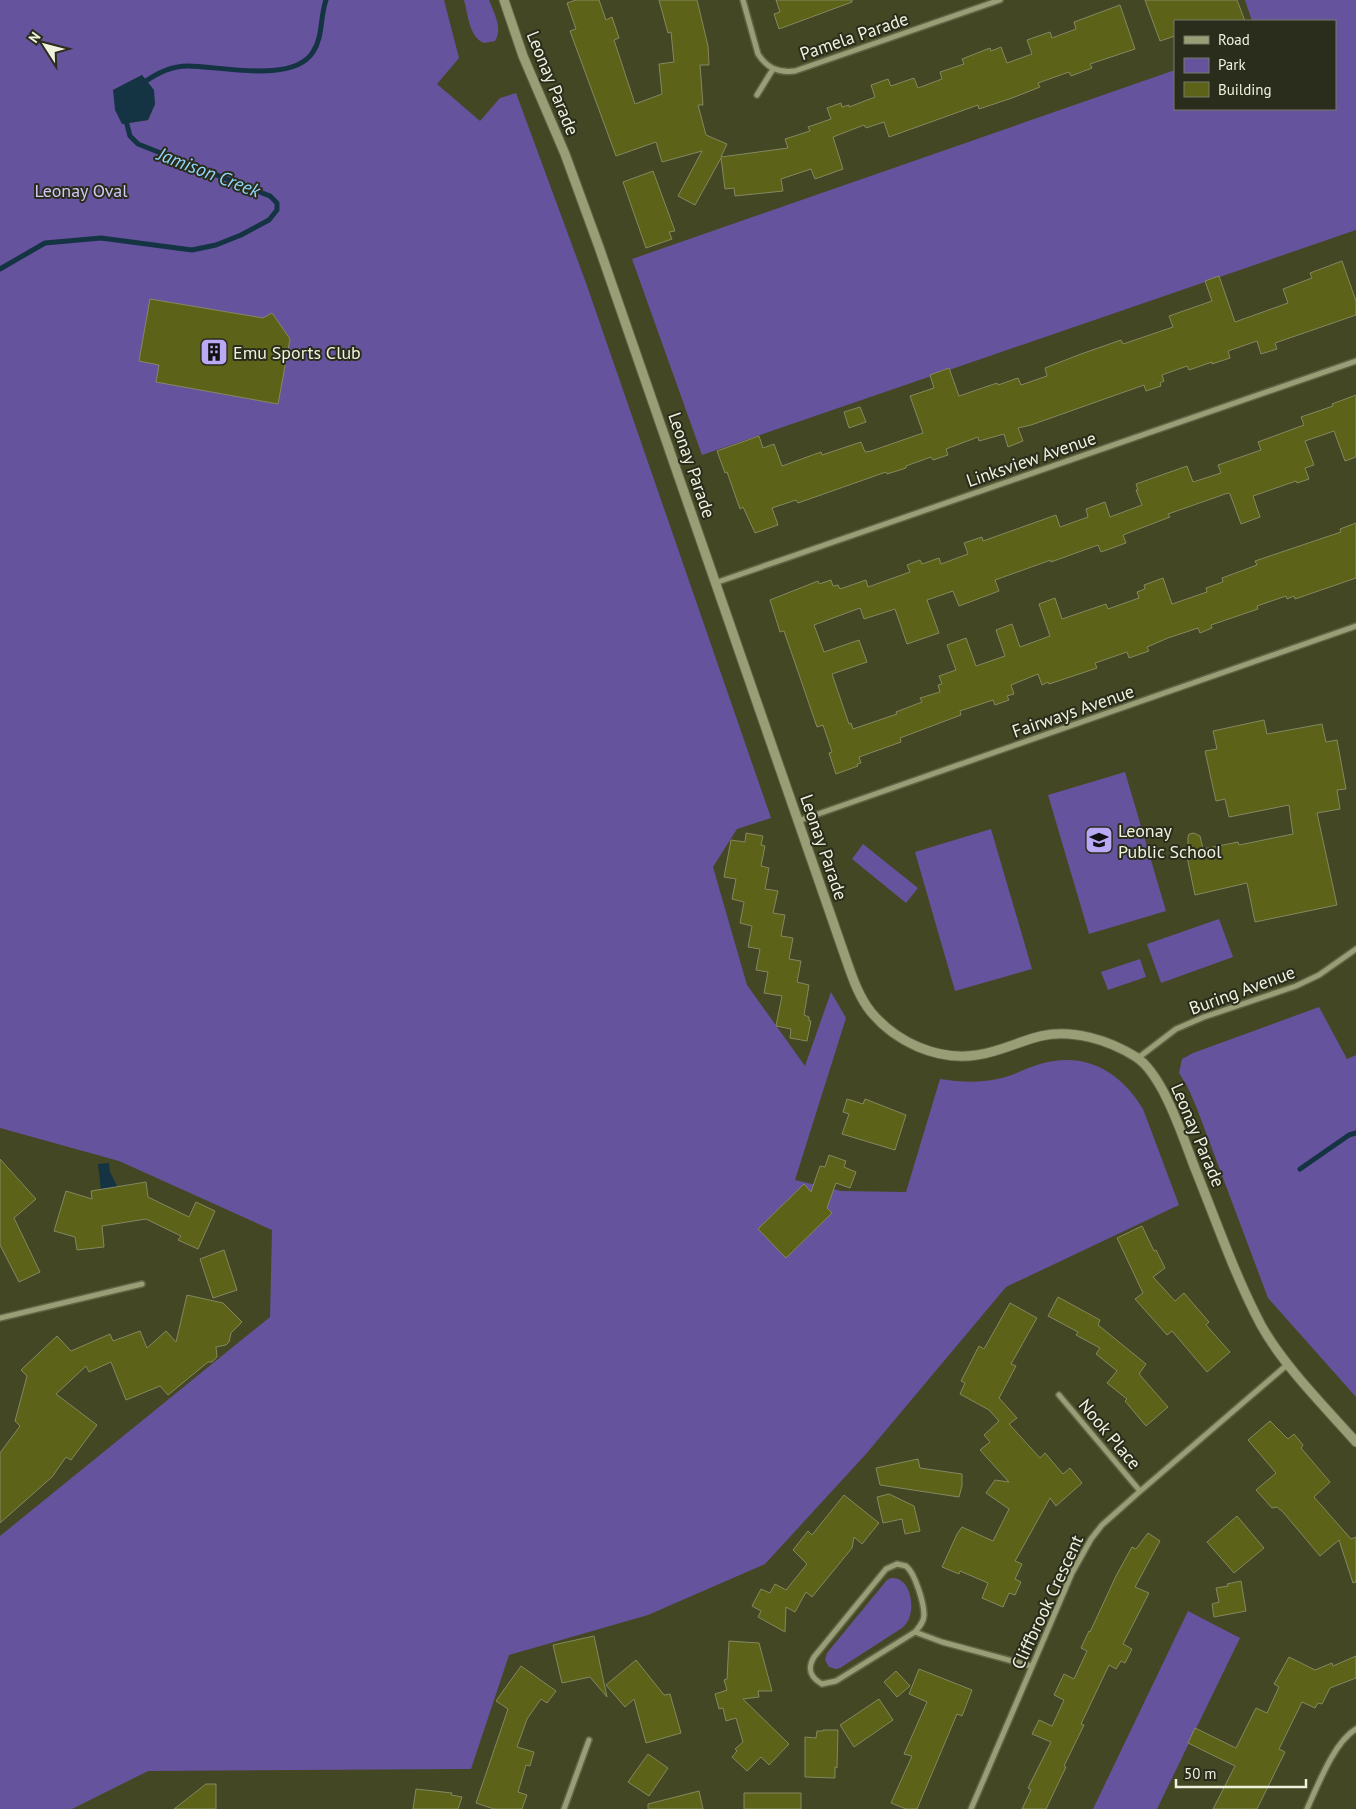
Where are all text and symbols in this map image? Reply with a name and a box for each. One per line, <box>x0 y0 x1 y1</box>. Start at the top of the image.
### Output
street label: Pamela Parade <box>797 7 911 65</box>
north arrow <box>20 20 70 70</box>
legend <box>1174 20 1336 110</box>
text: N <box>24 28 44 46</box>
street label: Leonay Parade <box>522 28 584 138</box>
text: Road <box>1218 30 1250 49</box>
text: Park <box>1218 55 1246 74</box>
text: Building <box>1218 80 1272 99</box>
water label: Jamison Creek <box>152 141 265 203</box>
park label: Leonay Oval <box>34 179 128 202</box>
building icon: Emu Sports Club <box>199 337 229 367</box>
place label: Emu Sports Club <box>233 341 361 364</box>
street label: Leonay Parade <box>663 409 721 521</box>
street label: Linksview Avenue <box>963 426 1099 492</box>
street label: Fairways Avenue <box>1009 679 1137 743</box>
street label: Leonay Parade <box>795 791 853 903</box>
place label: Leonay Public School <box>1118 819 1222 863</box>
school or university icon: Leonay Public School <box>1084 825 1114 855</box>
street label: Buring Avenue <box>1186 960 1298 1020</box>
street label: Leonay Parade <box>1166 1080 1230 1190</box>
street label: Nook Place <box>1074 1394 1146 1474</box>
street label: Cliffbrook Crescent <box>1006 1531 1088 1673</box>
scale bar <box>1176 1756 1306 1788</box>
text: 50 m <box>1184 1764 1217 1783</box>

